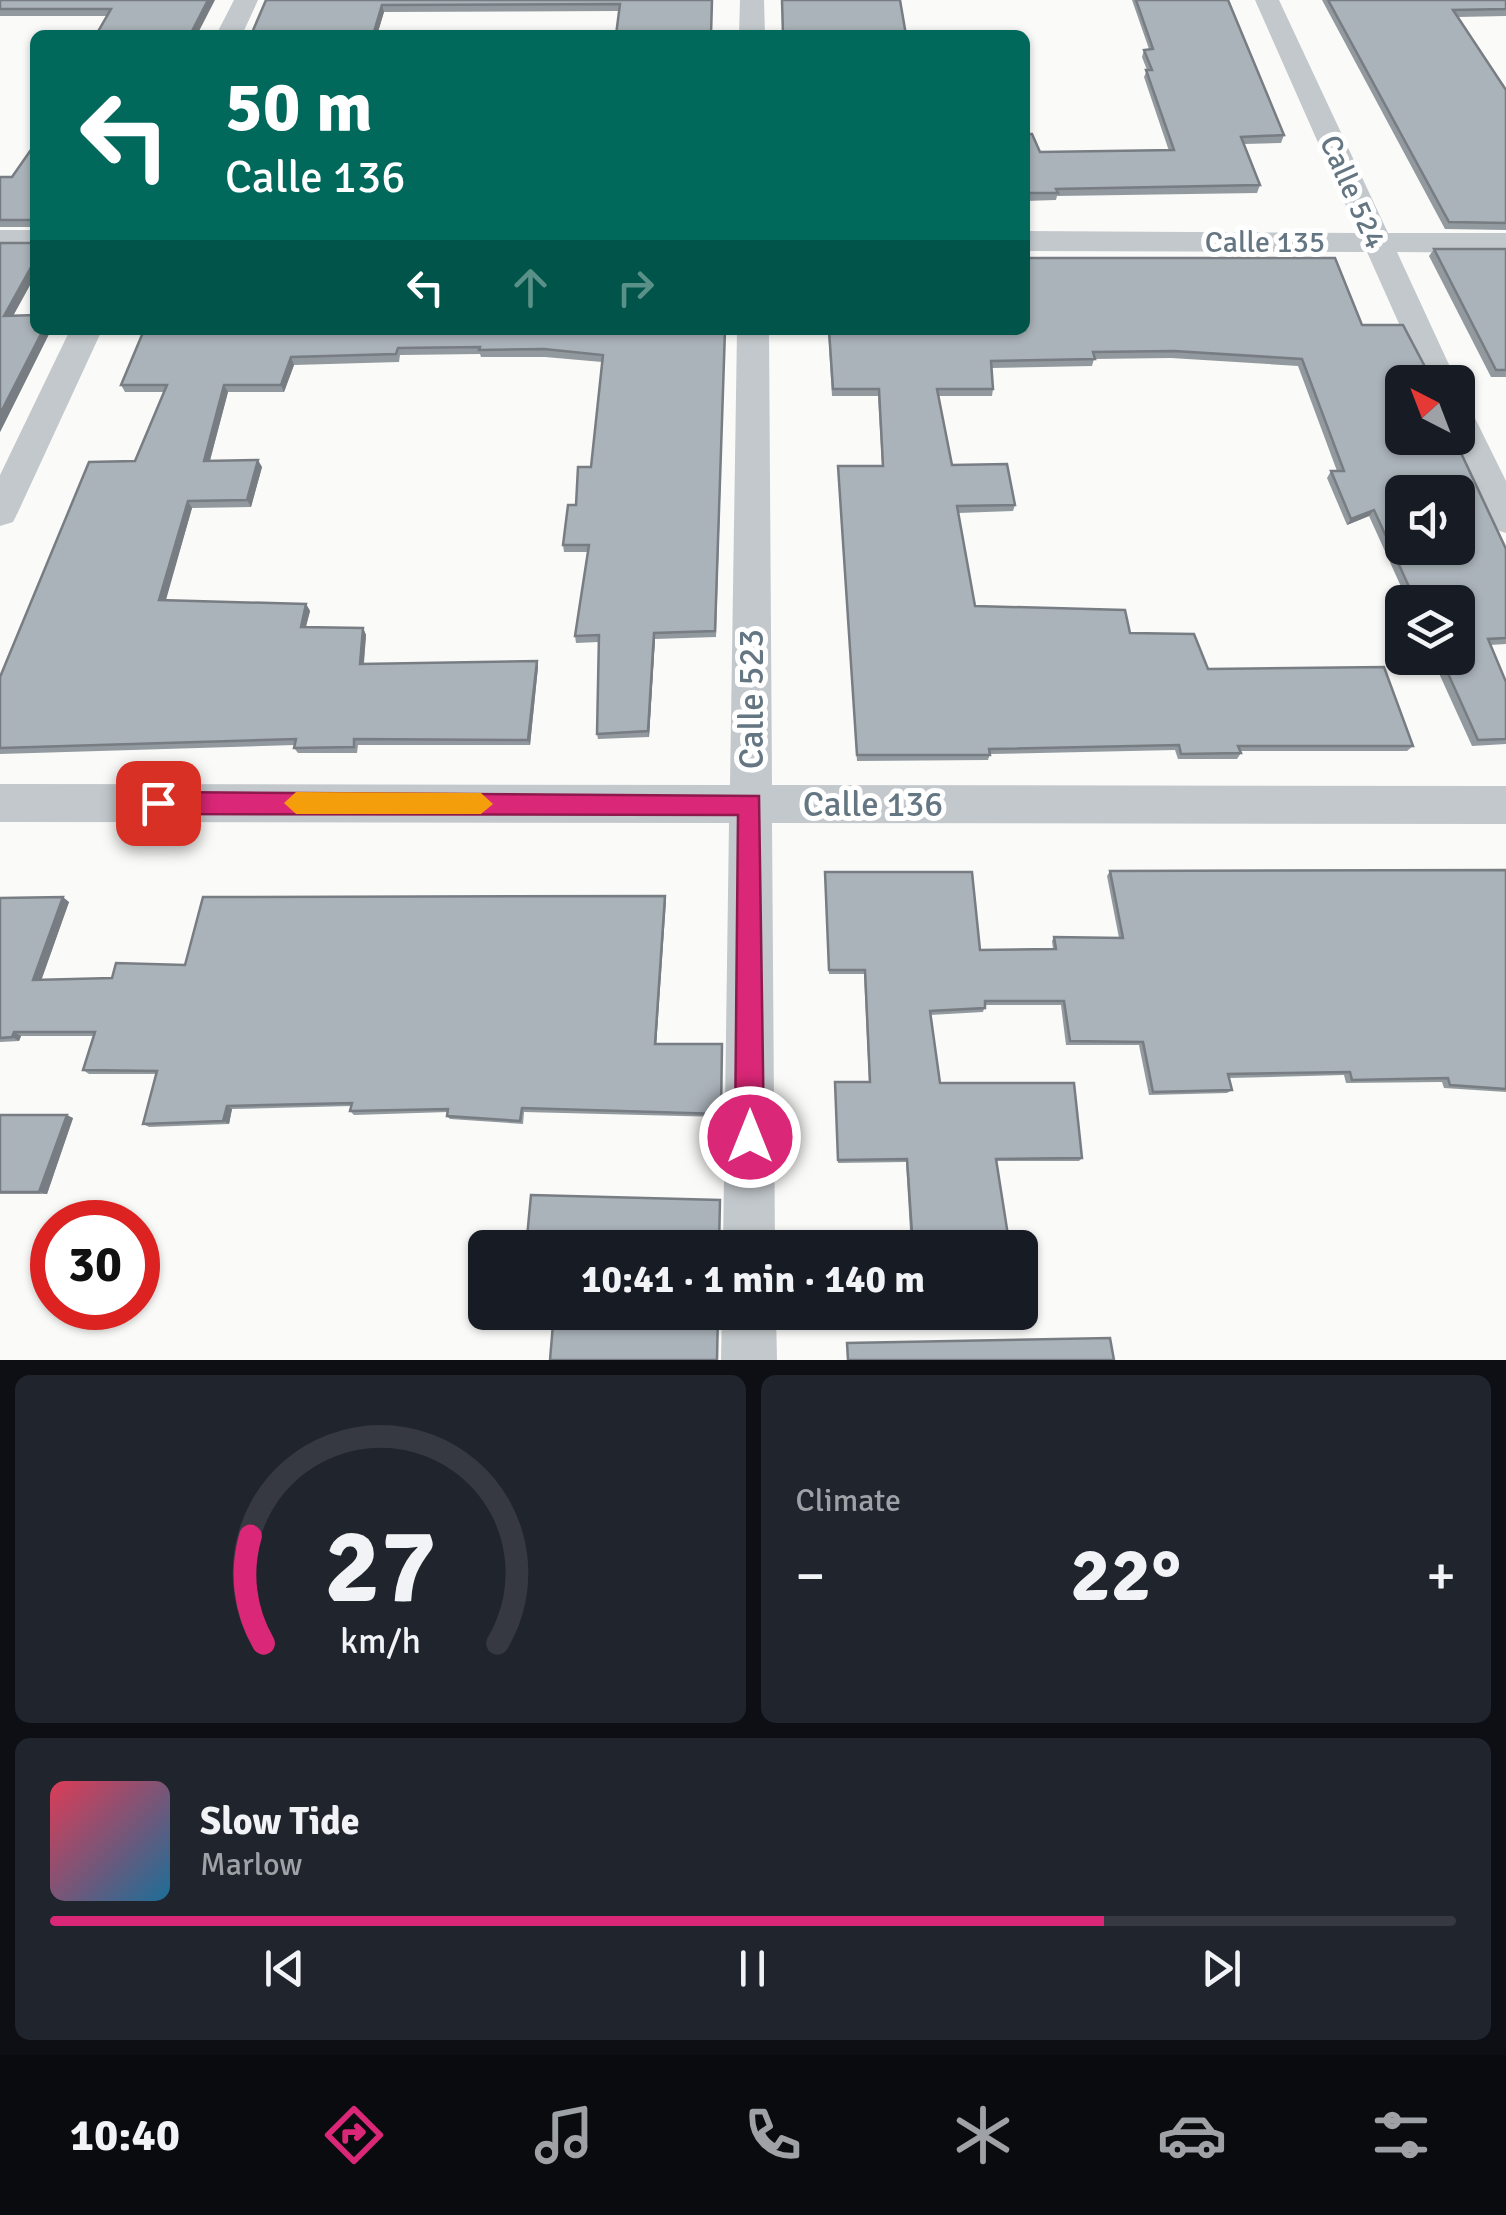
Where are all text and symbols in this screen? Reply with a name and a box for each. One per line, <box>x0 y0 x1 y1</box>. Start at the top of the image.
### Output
text: 50 m <box>225 64 373 150</box>
icon: left <box>60 70 190 200</box>
street label: Calle 524 <box>1311 130 1394 255</box>
text: Calle 136 <box>225 150 406 205</box>
street label: Calle 135 <box>1205 224 1325 261</box>
icon: left <box>398 260 453 315</box>
icon: ahead <box>503 260 558 315</box>
icon: right <box>608 260 663 315</box>
north arrow <box>1385 365 1475 455</box>
map controls <box>1385 365 1475 675</box>
button: sound <box>1385 475 1475 565</box>
button: layers <box>1385 585 1475 675</box>
street label: Calle 523 <box>730 629 773 769</box>
pin <box>116 761 201 846</box>
icon: arrive <box>131 776 186 831</box>
street label: Calle 136 <box>803 783 943 826</box>
position arrow <box>698 1085 802 1189</box>
speed limit sign: 30 <box>30 1200 160 1330</box>
text: 10:41 · 1 min · 140 m <box>581 1256 925 1303</box>
text: Climate <box>796 1481 901 1520</box>
text: 27 <box>324 1503 436 1631</box>
text: 22° <box>1070 1529 1181 1622</box>
text: − <box>796 1542 825 1610</box>
text: + <box>1426 1542 1456 1610</box>
text: km/h <box>340 1619 421 1663</box>
text: Slow Tide <box>200 1798 360 1845</box>
text: Marlow <box>200 1845 302 1884</box>
icon: previous <box>257 1941 312 1996</box>
icon: pause <box>725 1941 780 1996</box>
icon: next <box>1194 1941 1249 1996</box>
icon: directions <box>319 2100 389 2170</box>
icon: music <box>529 2100 599 2170</box>
icon: phone <box>738 2100 808 2170</box>
icon: climate <box>948 2100 1018 2170</box>
icon: car <box>1157 2100 1227 2170</box>
icon: filters <box>1366 2100 1436 2170</box>
text: 10:40 <box>70 2108 180 2163</box>

